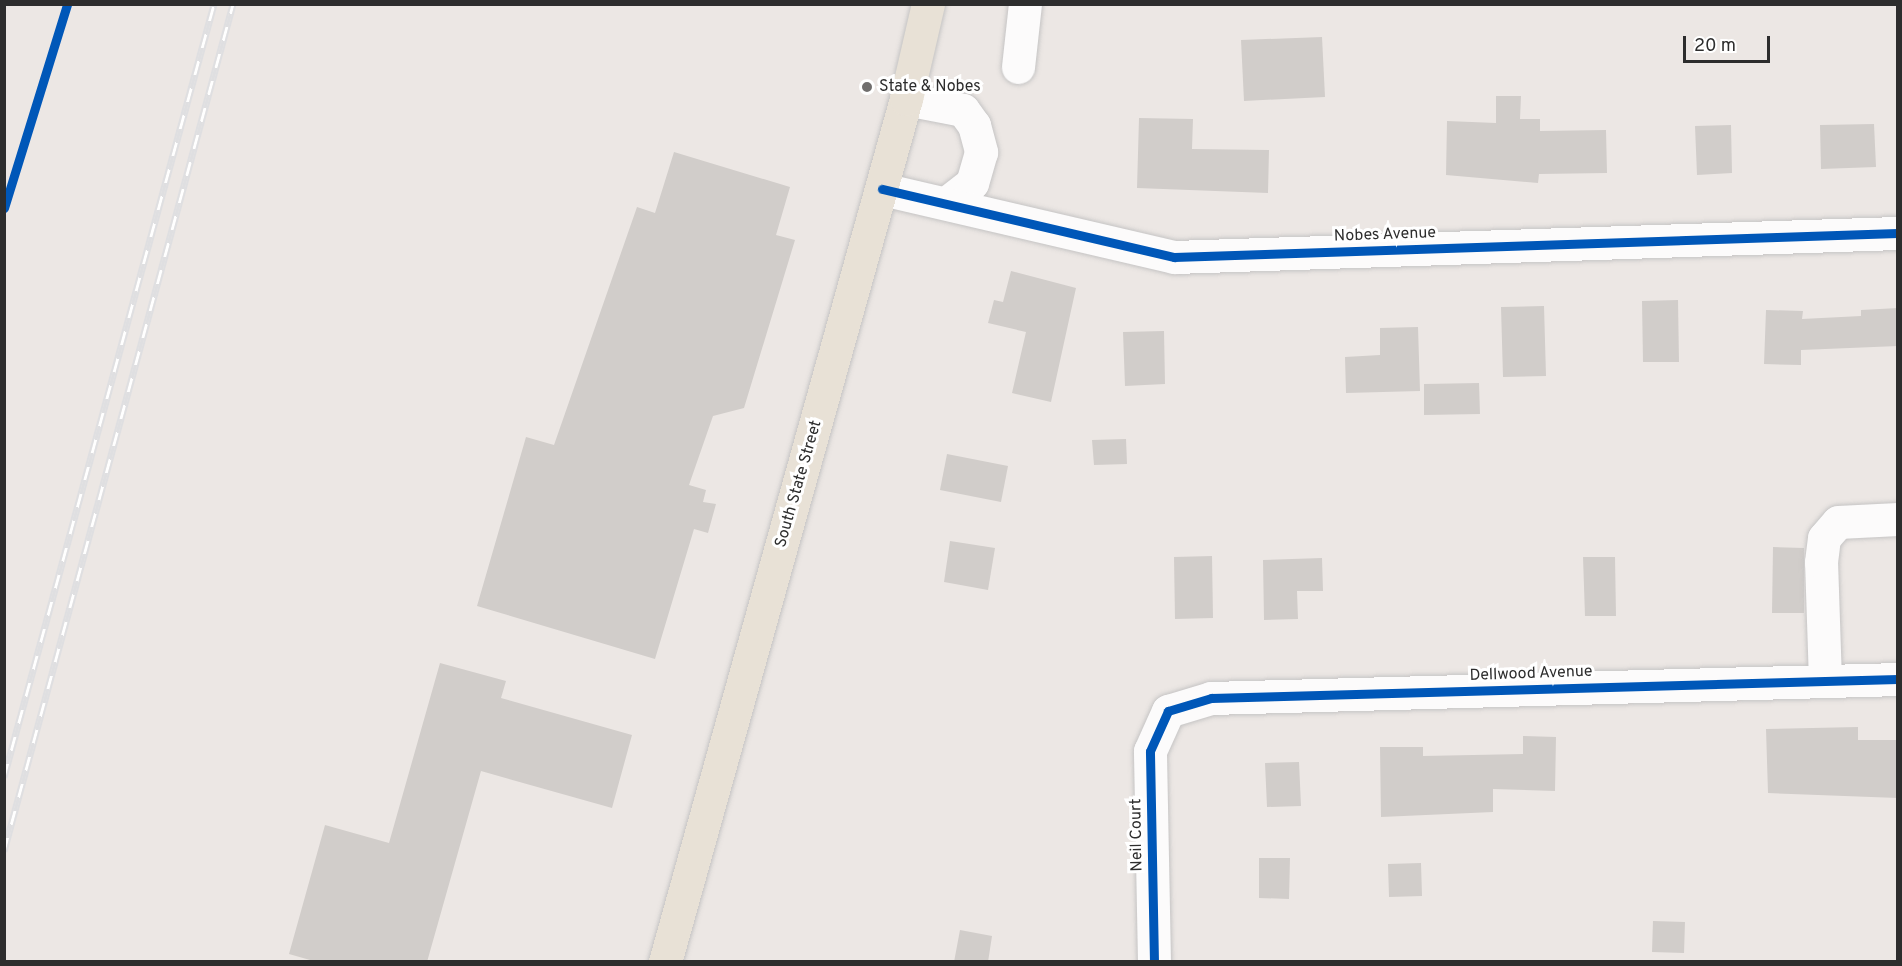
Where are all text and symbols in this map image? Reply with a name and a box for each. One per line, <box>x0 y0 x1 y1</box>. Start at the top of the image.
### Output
scale bar <box>1686 24 1773 62</box>
text: 20 m <box>1694 35 1736 58</box>
place label: State & Nobes <box>879 77 981 97</box>
marker: State & Nobes <box>860 80 874 94</box>
street label: Nobes Avenue <box>1333 224 1437 246</box>
street label: South State Street <box>772 418 826 550</box>
street label: Dellwood Avenue <box>1469 662 1593 686</box>
street label: Neil Court <box>1127 798 1147 872</box>

